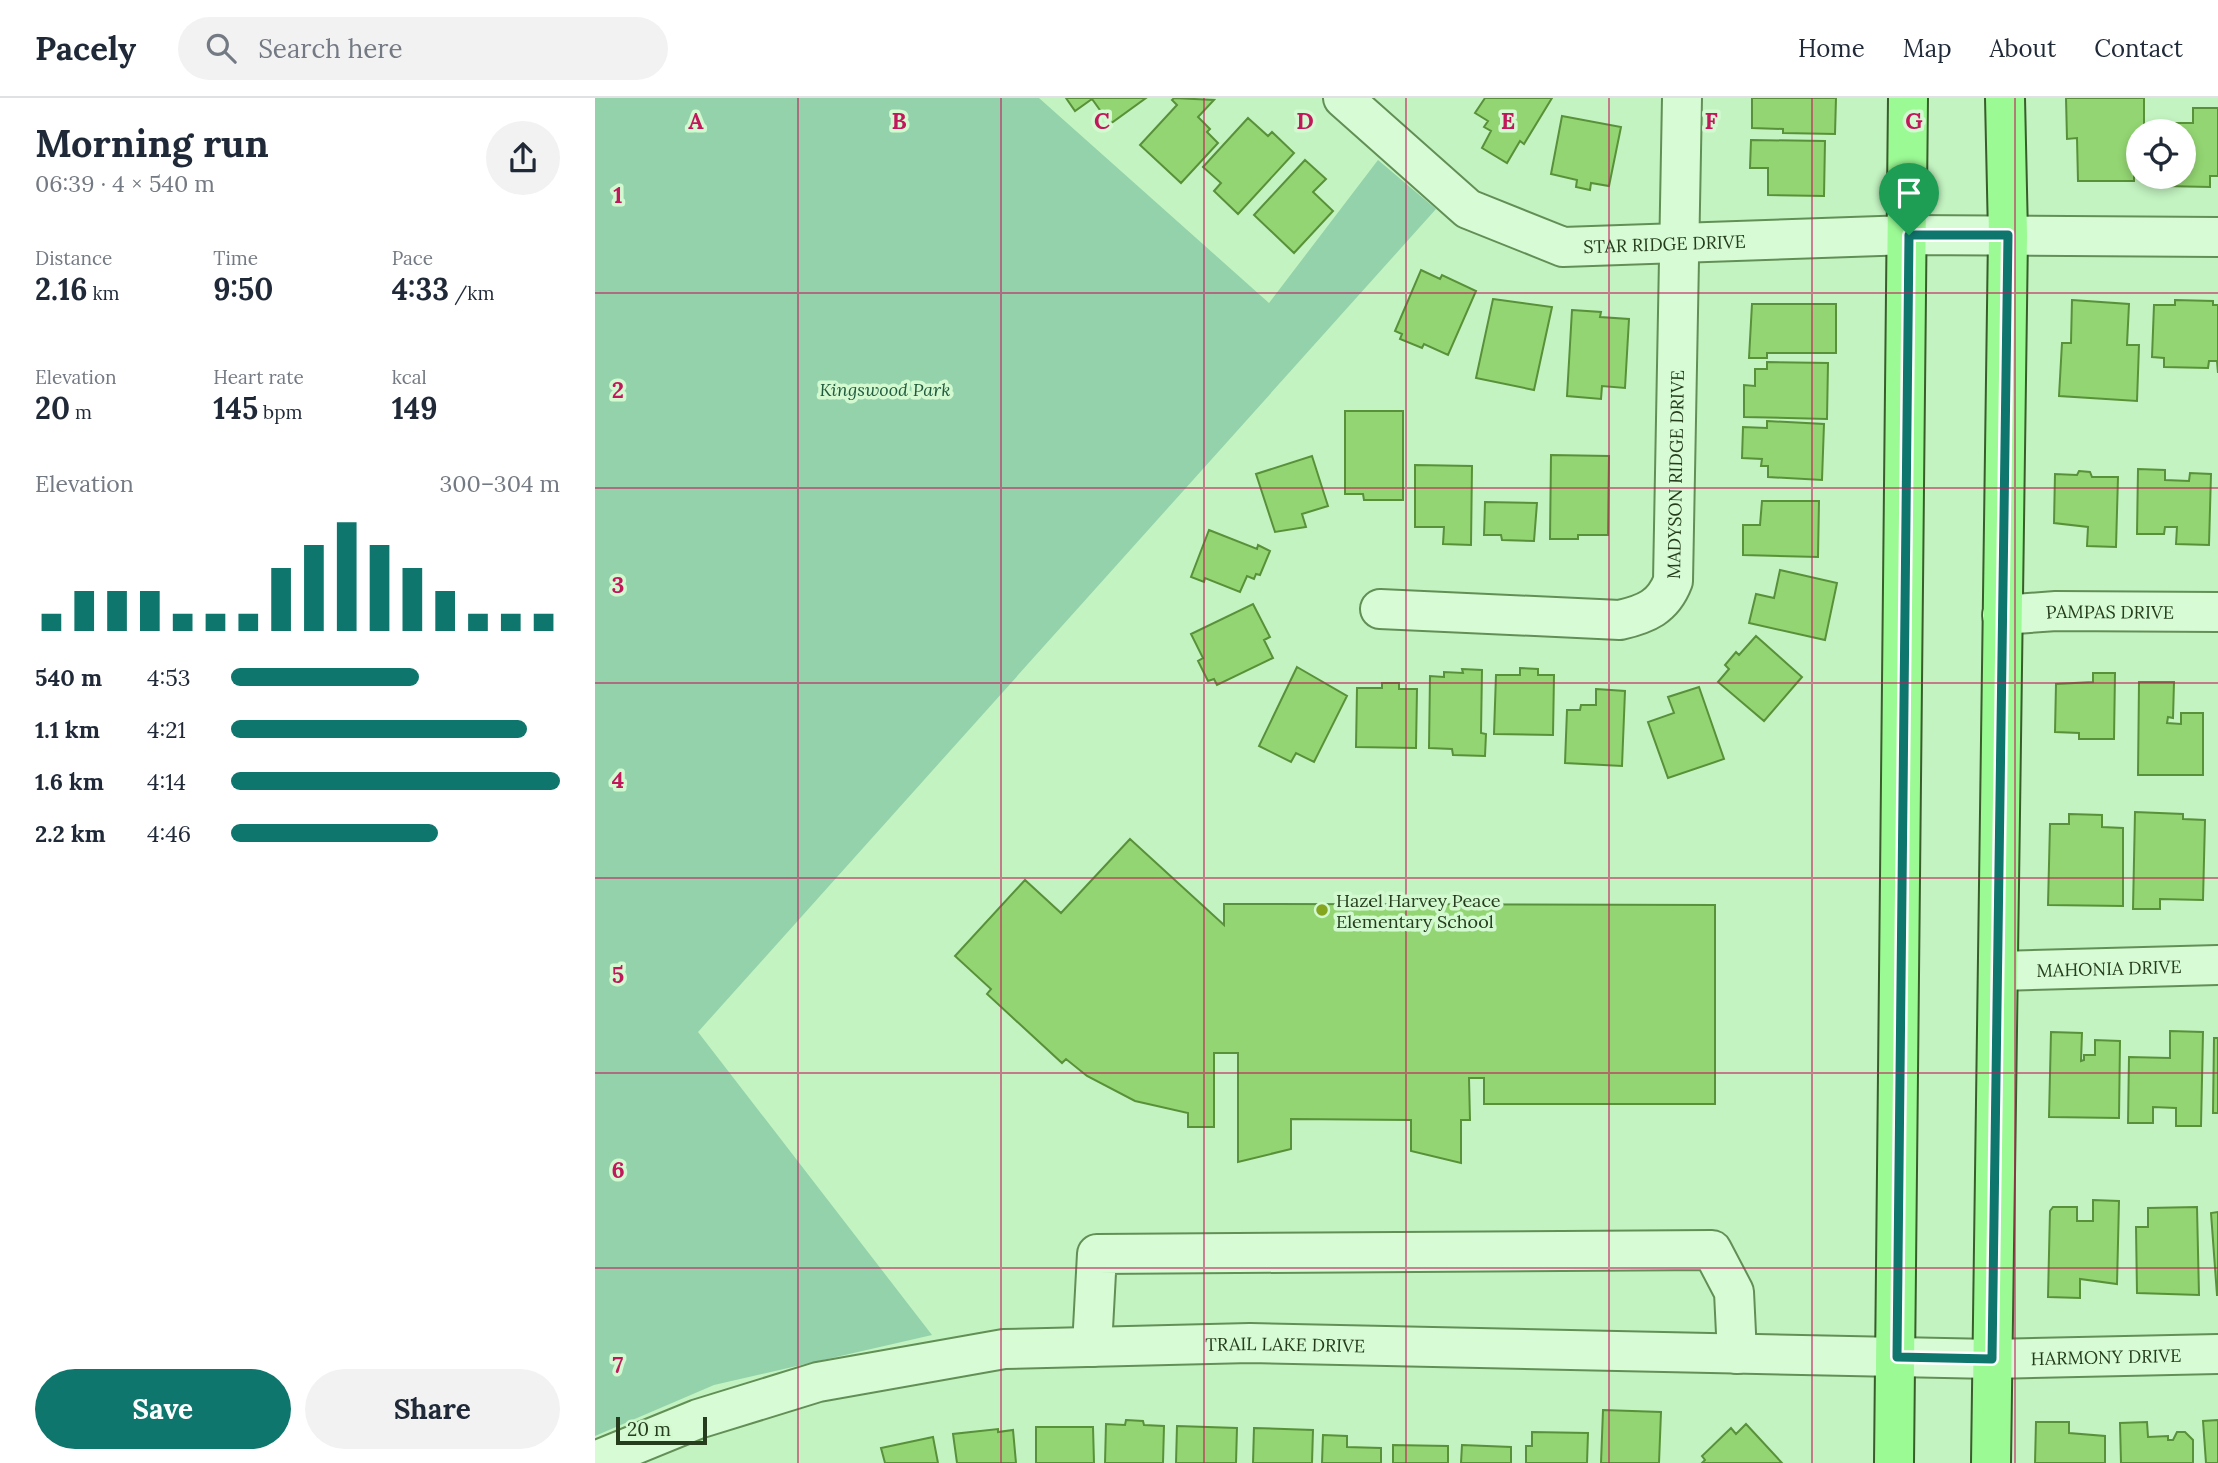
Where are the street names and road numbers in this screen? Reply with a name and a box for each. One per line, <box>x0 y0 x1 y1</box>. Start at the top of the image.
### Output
street label: STAR RIDGE DRIVE <box>1583 229 1746 258</box>
street label: MADYSON RIDGE DRIVE <box>1662 370 1688 579</box>
street label: PAMPAS DRIVE <box>2045 599 2174 623</box>
street label: MAHONIA DRIVE <box>2036 955 2182 981</box>
street label: TRAIL LAKE DRIVE <box>1205 1331 1365 1357</box>
street label: HARMONY DRIVE <box>2030 1343 2182 1370</box>

